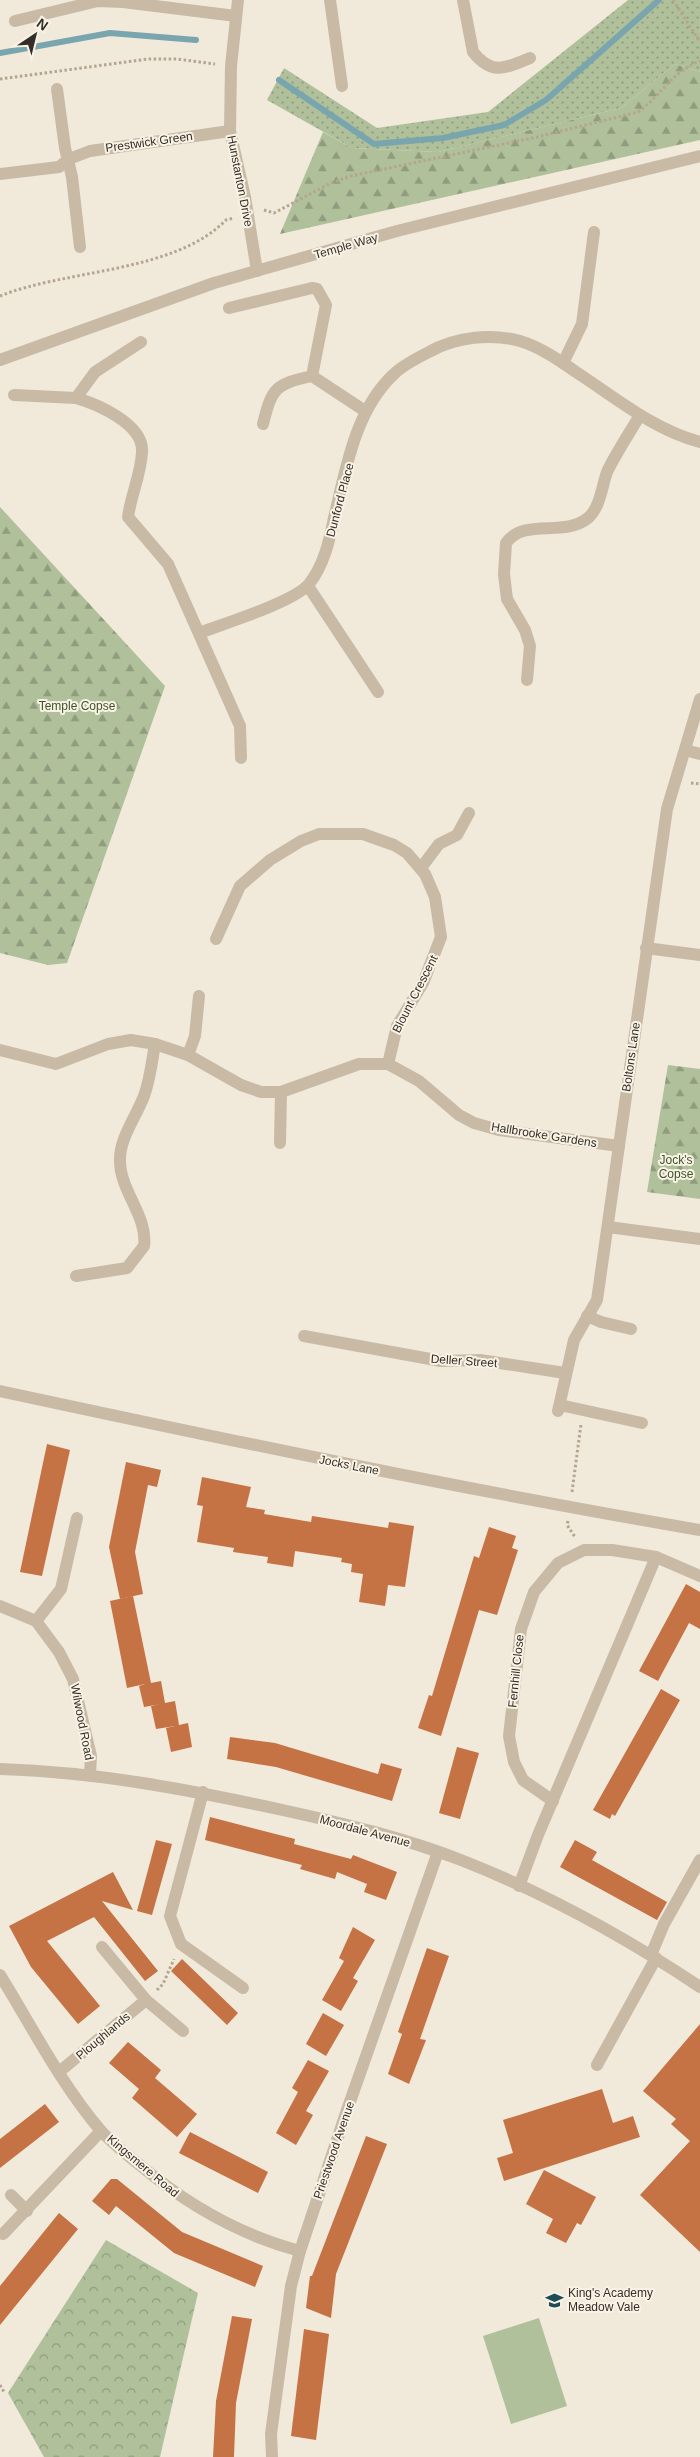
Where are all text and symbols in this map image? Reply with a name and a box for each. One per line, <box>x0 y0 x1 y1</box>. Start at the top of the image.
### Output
north arrow <box>10 10 60 60</box>
text: N <box>34 15 51 34</box>
street label: Prestwick Green <box>104 129 194 155</box>
street label: Hunstanton Drive <box>224 134 256 228</box>
street label: Temple Way <box>313 230 379 262</box>
street label: Dunford Place <box>323 461 357 539</box>
park label: Temple Copse <box>39 699 116 713</box>
street label: Blount Crescent <box>389 952 441 1035</box>
street label: Boltons Lane <box>619 1021 643 1093</box>
street label: Hallbrooke Gardens <box>490 1120 598 1150</box>
park label: Jock's Copse <box>659 1153 694 1181</box>
street label: Deller Street <box>430 1352 498 1370</box>
street label: Jocks Lane <box>318 1452 380 1478</box>
street label: Fernhill Close <box>505 1633 527 1708</box>
street label: Wilwood Road <box>68 1683 96 1761</box>
street label: Moordale Avenue <box>318 1812 412 1850</box>
street label: Ploughlands <box>73 2009 133 2063</box>
street label: Priestwood Avenue <box>311 2099 357 2201</box>
street label: Kingsmere Road <box>104 2132 182 2200</box>
place label: King's Academy Meadow Vale <box>568 2286 653 2314</box>
school or university icon: King's Academy Meadow Vale <box>544 2290 564 2310</box>

